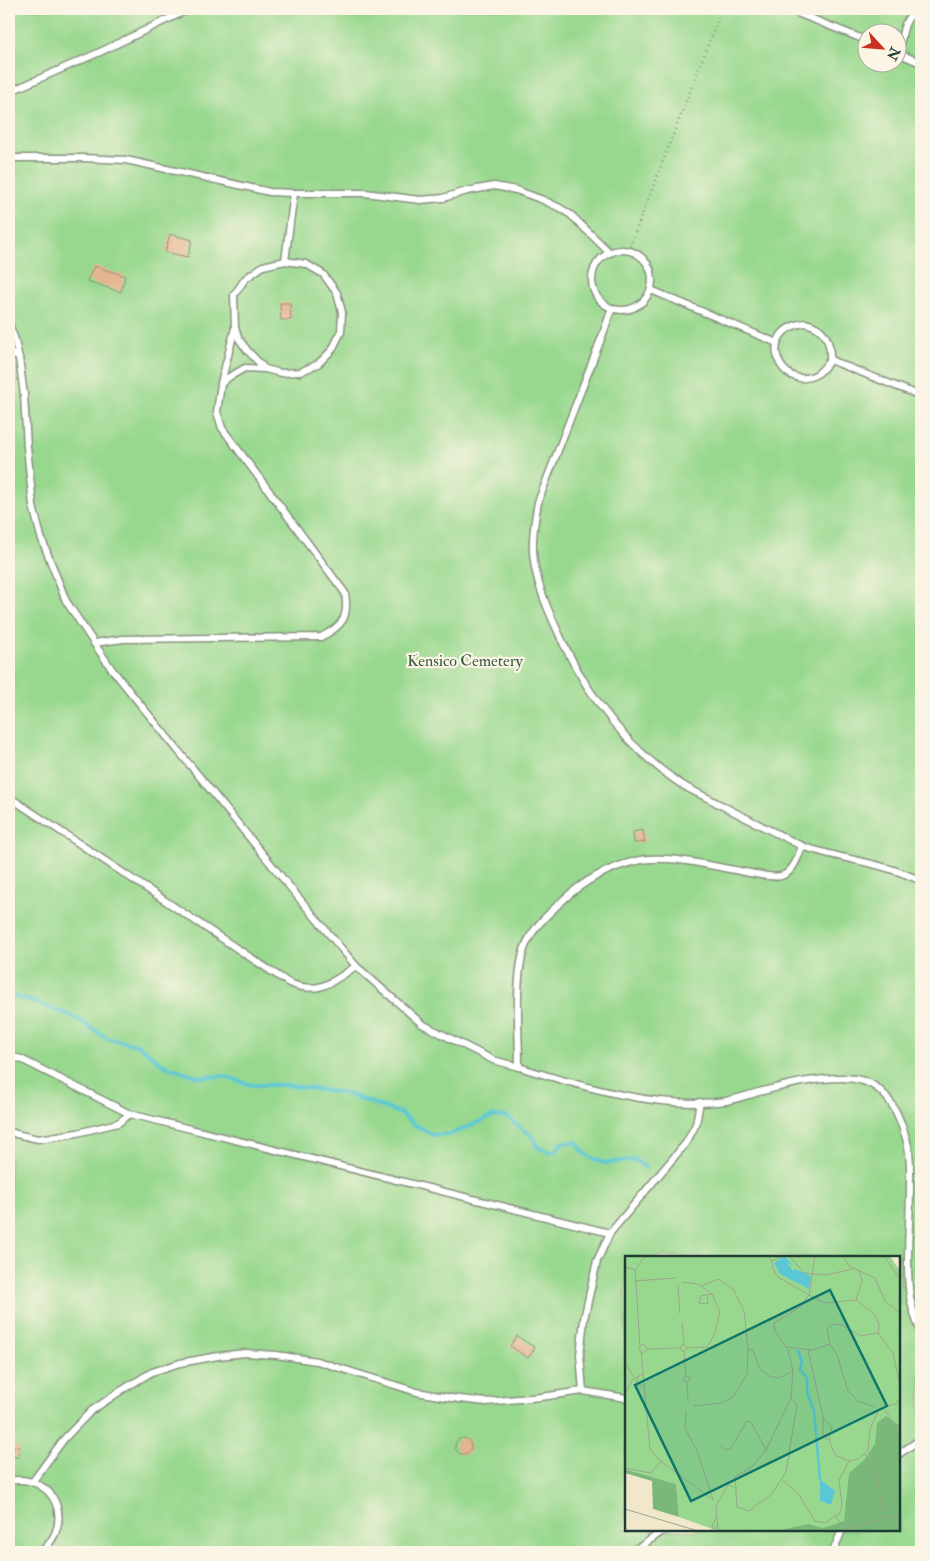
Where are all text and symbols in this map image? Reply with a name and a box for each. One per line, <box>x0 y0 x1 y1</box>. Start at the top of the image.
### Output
north arrow <box>858 22 908 72</box>
text: N <box>883 43 904 63</box>
park label: Kensico Cemetery <box>407 651 524 671</box>
inset map <box>625 1256 900 1531</box>

